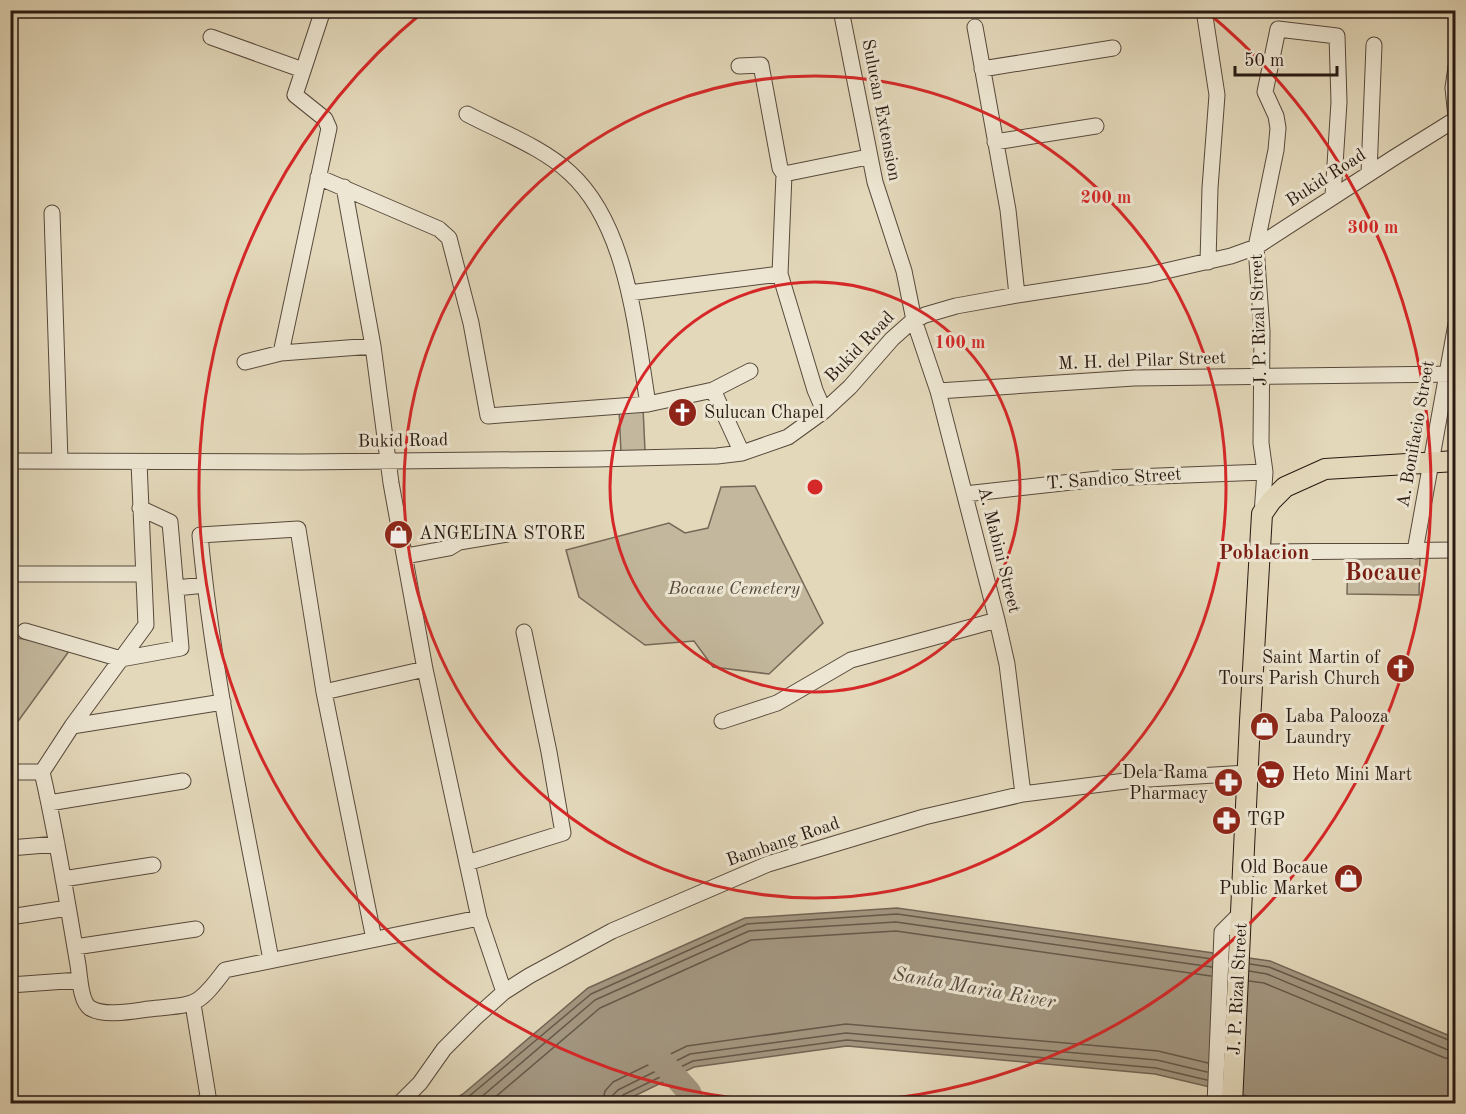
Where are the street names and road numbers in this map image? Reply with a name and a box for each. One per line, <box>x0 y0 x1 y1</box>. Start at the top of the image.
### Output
street label: Sulucan Extension <box>858 38 904 183</box>
street label: Bukid Road <box>1283 146 1369 210</box>
street label: J. P. Rizal Street <box>1248 253 1270 387</box>
street label: Bukid Road <box>822 308 898 386</box>
street label: M. H. del Pilar Street <box>1058 349 1226 373</box>
street label: A. Bonifacio Street <box>1394 359 1438 509</box>
street label: Bukid Road <box>357 431 449 451</box>
street label: T. Sandico Street <box>1046 465 1182 493</box>
street label: A. Mabini Street <box>975 485 1023 615</box>
street label: Bambang Road <box>724 814 842 870</box>
street label: J. P. Rizal Street <box>1226 922 1250 1056</box>

